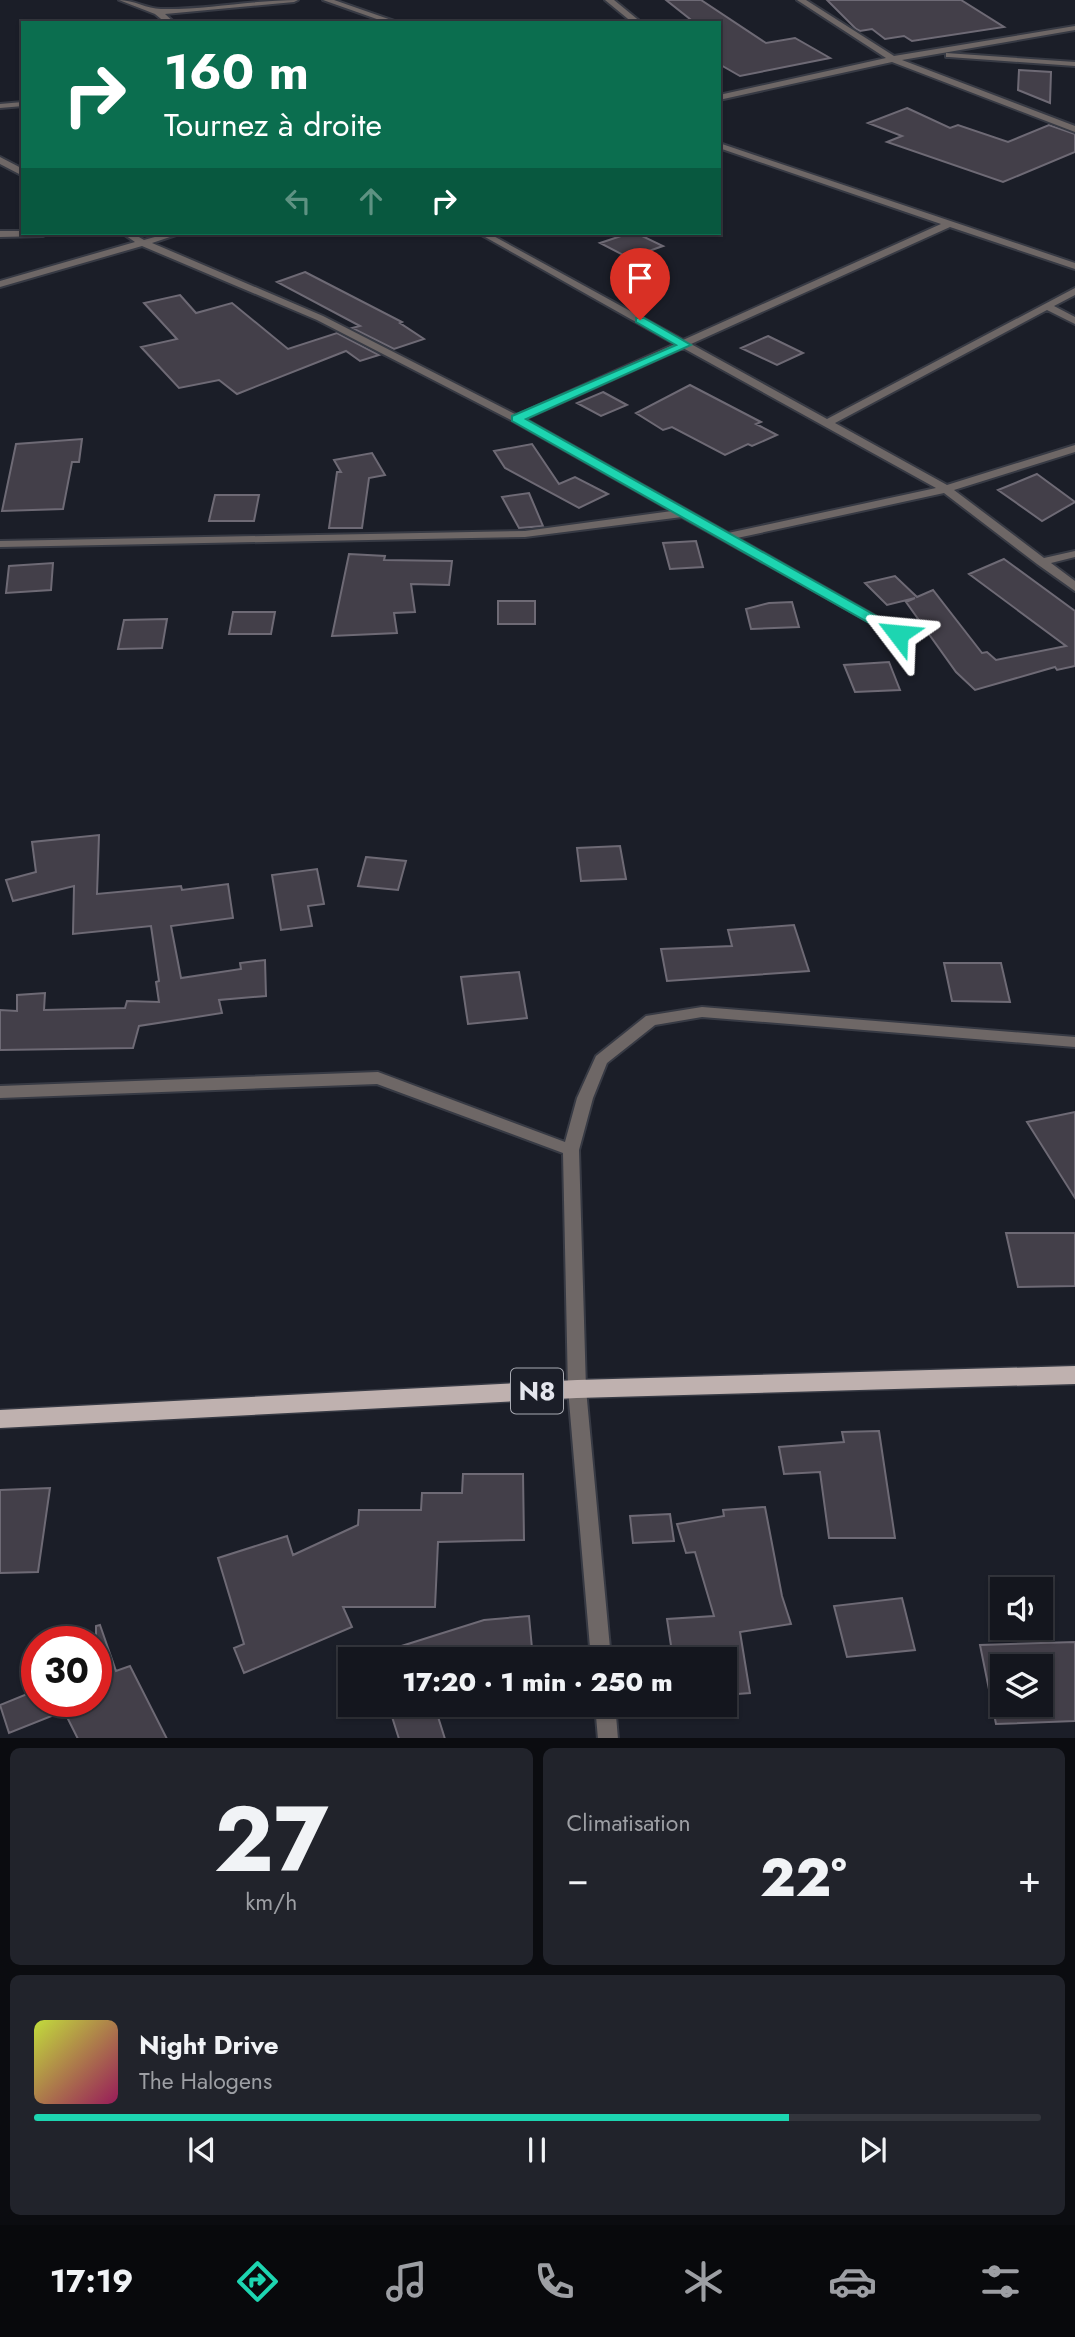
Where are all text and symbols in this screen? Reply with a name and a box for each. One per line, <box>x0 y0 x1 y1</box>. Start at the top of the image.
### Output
text: 160 m <box>164 37 309 107</box>
icon: right <box>49 49 140 140</box>
text: Tournez à droite <box>164 102 382 148</box>
icon: left <box>279 182 317 220</box>
icon: ahead <box>352 182 390 220</box>
icon: right <box>425 182 463 220</box>
pin <box>610 248 670 320</box>
icon: arrive <box>621 259 659 297</box>
position arrow <box>861 597 935 671</box>
road number: N8 <box>511 1368 563 1414</box>
map controls <box>990 1577 1053 1717</box>
button: sound <box>990 1577 1053 1640</box>
speed limit sign: 30 <box>21 1626 112 1717</box>
button: layers <box>990 1654 1053 1717</box>
text: 17:20 · 1 min · 250 m <box>402 1663 673 1701</box>
text: 27 <box>214 1774 329 1905</box>
text: Climatisation <box>567 1806 691 1840</box>
text: 22° <box>760 1840 847 1916</box>
text: − <box>567 1851 589 1906</box>
text: + <box>1018 1851 1041 1906</box>
text: km/h <box>245 1885 297 1919</box>
text: Night Drive <box>139 2026 279 2064</box>
text: The Halogens <box>139 2064 272 2098</box>
icon: previous <box>183 2131 221 2169</box>
icon: pause <box>518 2131 556 2169</box>
icon: next <box>854 2131 892 2169</box>
icon: directions <box>233 2257 282 2306</box>
icon: music <box>382 2257 431 2306</box>
icon: phone <box>530 2257 579 2306</box>
icon: climate <box>679 2257 728 2306</box>
icon: car <box>828 2257 877 2306</box>
icon: filters <box>976 2257 1025 2306</box>
text: 17:19 <box>50 2258 133 2304</box>

